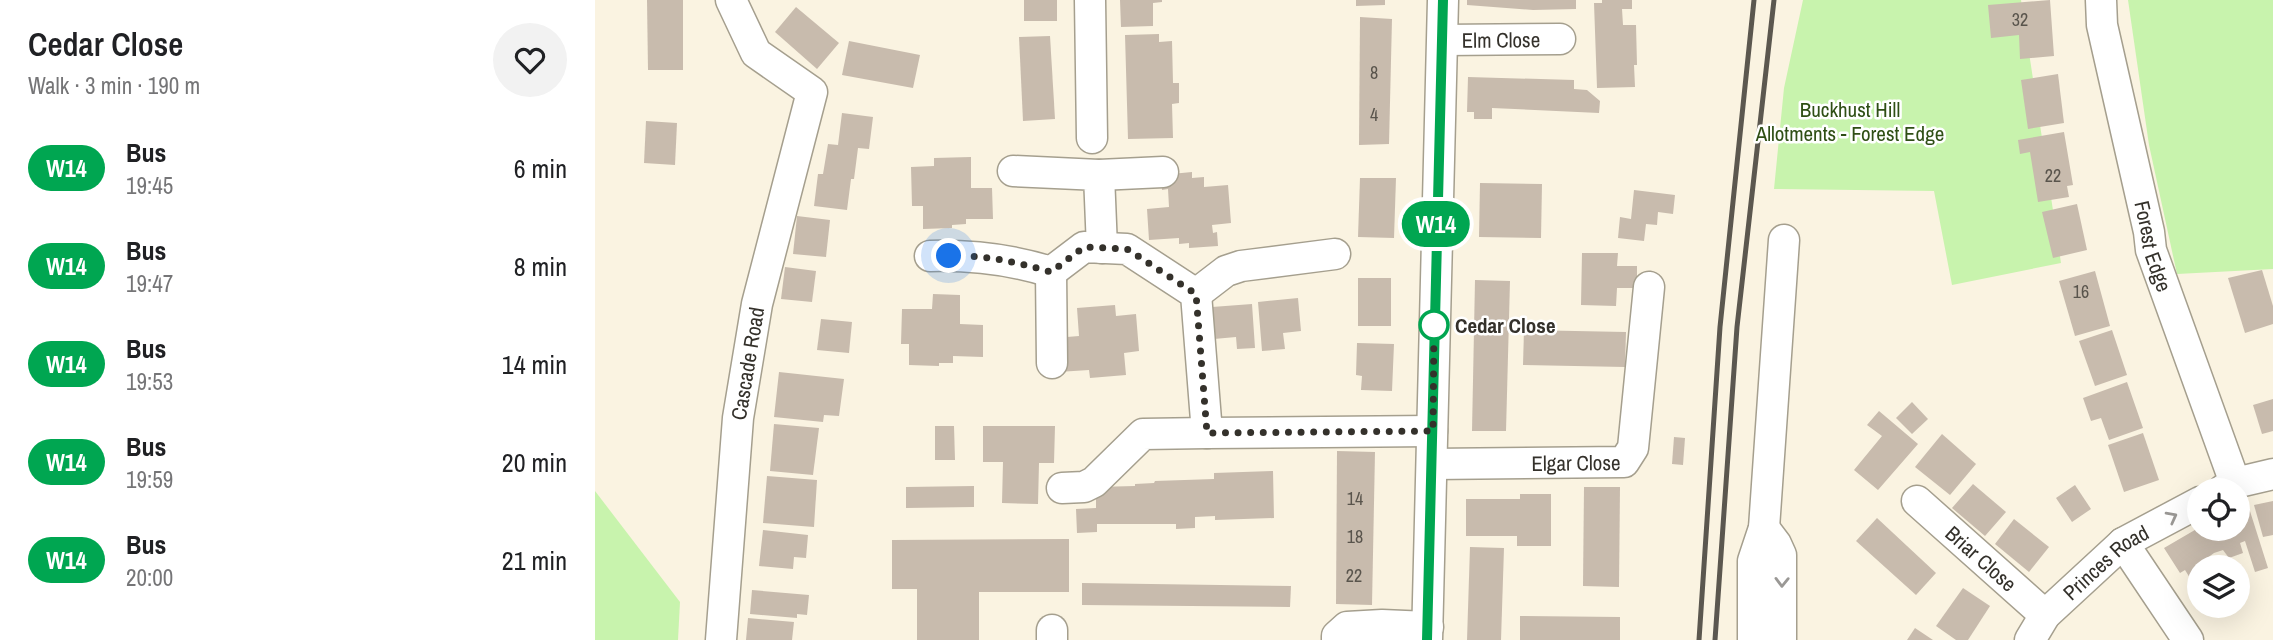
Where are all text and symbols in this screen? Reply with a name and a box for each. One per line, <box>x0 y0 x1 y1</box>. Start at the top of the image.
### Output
house number: 32 <box>2012 7 2028 32</box>
text: Cedar Close <box>28 22 183 66</box>
button: heart <box>493 23 567 97</box>
street label: Elm Close <box>1462 25 1540 54</box>
house number: 8 <box>1370 60 1378 85</box>
text: Walk · 3 min · 190 m <box>28 70 200 101</box>
park label: Buckhust Hill Allotments - Forest Edge <box>1755 95 1944 148</box>
house number: 4 <box>1370 102 1378 127</box>
text: Bus <box>126 135 166 170</box>
text: 6 min <box>514 151 567 186</box>
text: W14 <box>46 152 87 184</box>
house number: 22 <box>2045 163 2061 188</box>
text: 19:45 <box>126 170 173 201</box>
street label: Forest Edge <box>2128 198 2179 295</box>
line badge: W14 <box>1396 201 1476 247</box>
text: W14 <box>1416 208 1456 240</box>
text: Bus <box>126 233 166 268</box>
your location <box>931 238 966 273</box>
text: 8 min <box>514 249 567 284</box>
text: W14 <box>46 250 87 282</box>
text: 19:47 <box>126 268 173 299</box>
house number: 16 <box>2073 279 2089 304</box>
street label: Cascade Road <box>723 305 771 422</box>
marker: Cedar Close <box>1419 310 1449 340</box>
place label: Cedar Close <box>1455 311 1556 340</box>
text: Bus <box>126 331 166 366</box>
text: 14 min <box>502 347 567 382</box>
text: W14 <box>46 348 87 380</box>
text: 19:53 <box>126 366 173 397</box>
text: Bus <box>126 429 166 464</box>
text: 20 min <box>502 445 567 480</box>
text: W14 <box>46 446 87 478</box>
street label: Elgar Close <box>1531 448 1621 477</box>
text: 19:59 <box>126 464 173 495</box>
map controls <box>2187 478 2250 618</box>
button: locate <box>2187 478 2250 541</box>
house number: 14 <box>1347 486 1363 511</box>
one-way arrow <box>2164 512 2177 525</box>
street label: Princes Road <box>2056 518 2154 606</box>
street label: Briar Close <box>1939 519 2023 598</box>
house number: 18 <box>1347 524 1363 549</box>
text: Bus <box>126 527 166 562</box>
text: 21 min <box>502 543 567 578</box>
text: W14 <box>46 544 87 576</box>
button: layers <box>2187 555 2250 618</box>
text: 20:00 <box>126 562 173 593</box>
house number: 22 <box>1346 563 1362 588</box>
one-way arrow <box>1774 577 1790 587</box>

